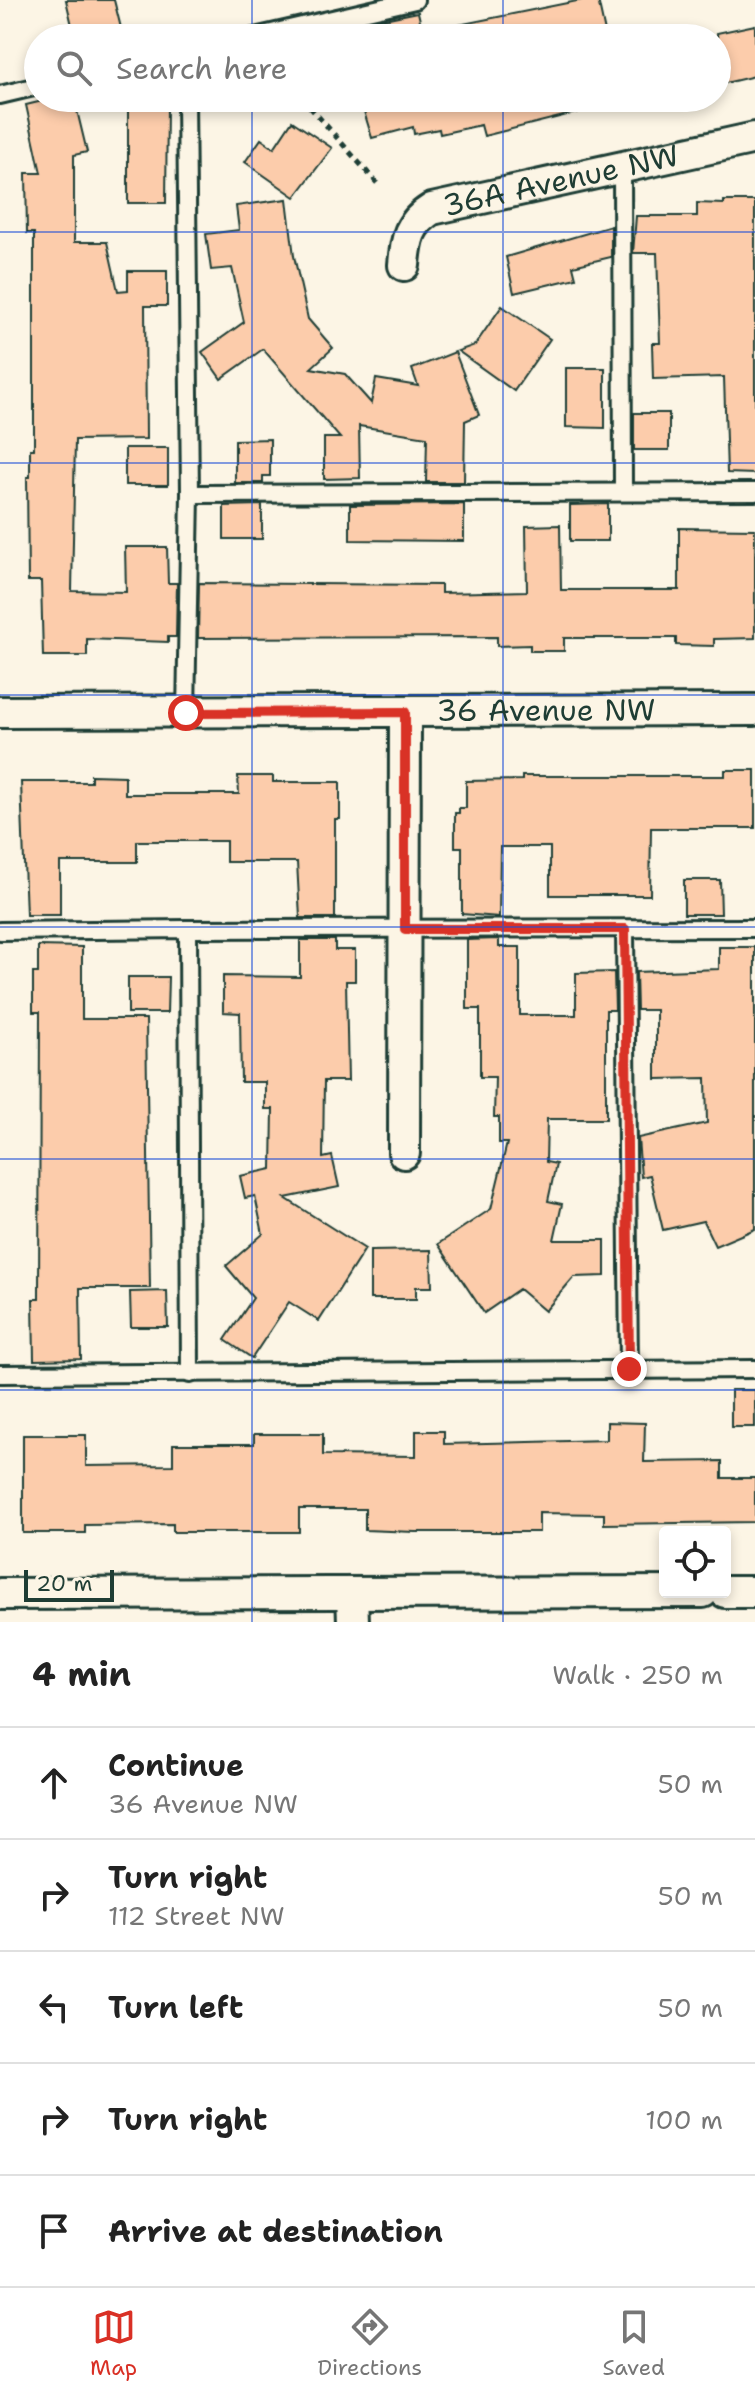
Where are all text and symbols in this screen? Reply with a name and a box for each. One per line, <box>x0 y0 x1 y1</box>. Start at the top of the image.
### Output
search box <box>24 24 731 112</box>
icon: search <box>52 46 96 90</box>
text: Search here <box>116 48 287 89</box>
street label: 36A Avenue NW <box>439 134 683 226</box>
street label: 36 Avenue NW <box>436 689 656 731</box>
route start <box>168 695 204 731</box>
route end <box>611 1351 647 1387</box>
map controls <box>659 1526 731 1598</box>
button: locate <box>659 1526 731 1598</box>
scale bar <box>24 1566 114 1602</box>
text: 20 m <box>36 1569 93 1598</box>
text: 4 min <box>32 1651 131 1697</box>
text: Walk · 250 m <box>552 1657 723 1692</box>
text: Continue <box>108 1745 244 1786</box>
icon: ahead <box>32 1761 76 1805</box>
text: 50 m <box>658 1766 723 1801</box>
text: 36 Avenue NW <box>108 1786 298 1821</box>
text: Turn right <box>108 1857 267 1898</box>
icon: right <box>32 1873 76 1917</box>
text: 50 m <box>658 1878 723 1913</box>
text: 112 Street NW <box>108 1898 285 1933</box>
icon: left <box>32 1985 76 2029</box>
text: Turn left <box>108 1987 243 2028</box>
text: 50 m <box>658 1990 723 2025</box>
icon: right <box>32 2097 76 2141</box>
text: Turn right <box>108 2099 267 2140</box>
text: 100 m <box>645 2102 723 2137</box>
icon: arrive <box>32 2209 76 2253</box>
text: Arrive at destination <box>108 2211 443 2252</box>
tab: Map <box>90 2305 137 2382</box>
tab: Directions <box>317 2305 422 2382</box>
tab: Saved <box>602 2305 665 2382</box>

